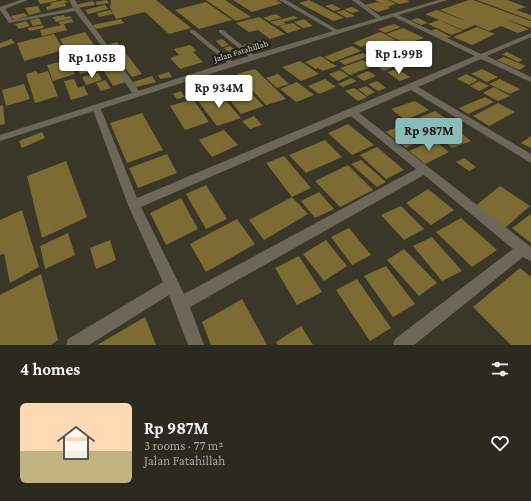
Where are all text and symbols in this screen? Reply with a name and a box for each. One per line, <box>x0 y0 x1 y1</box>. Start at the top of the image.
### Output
street label: Jalan Fatahillah <box>212 38 270 64</box>
pin: Rp 1.99B <box>358 41 440 75</box>
pin: Rp 1.05B <box>51 45 133 79</box>
text: Rp 1.99B <box>375 46 423 61</box>
text: Rp 1.05B <box>68 50 116 65</box>
pin: Rp 934M <box>182 75 256 109</box>
text: Rp 934M <box>194 80 244 95</box>
pin: Rp 987M <box>392 118 466 152</box>
text: Rp 987M <box>404 123 454 138</box>
icon: filters <box>489 358 511 380</box>
text: 4 homes <box>20 360 80 379</box>
icon: home <box>52 419 100 467</box>
text: Rp 987M <box>144 419 209 438</box>
icon: heart <box>489 432 511 454</box>
text: 3 rooms · 77 m² <box>144 438 223 453</box>
text: Jalan Fatahillah <box>144 453 225 468</box>

